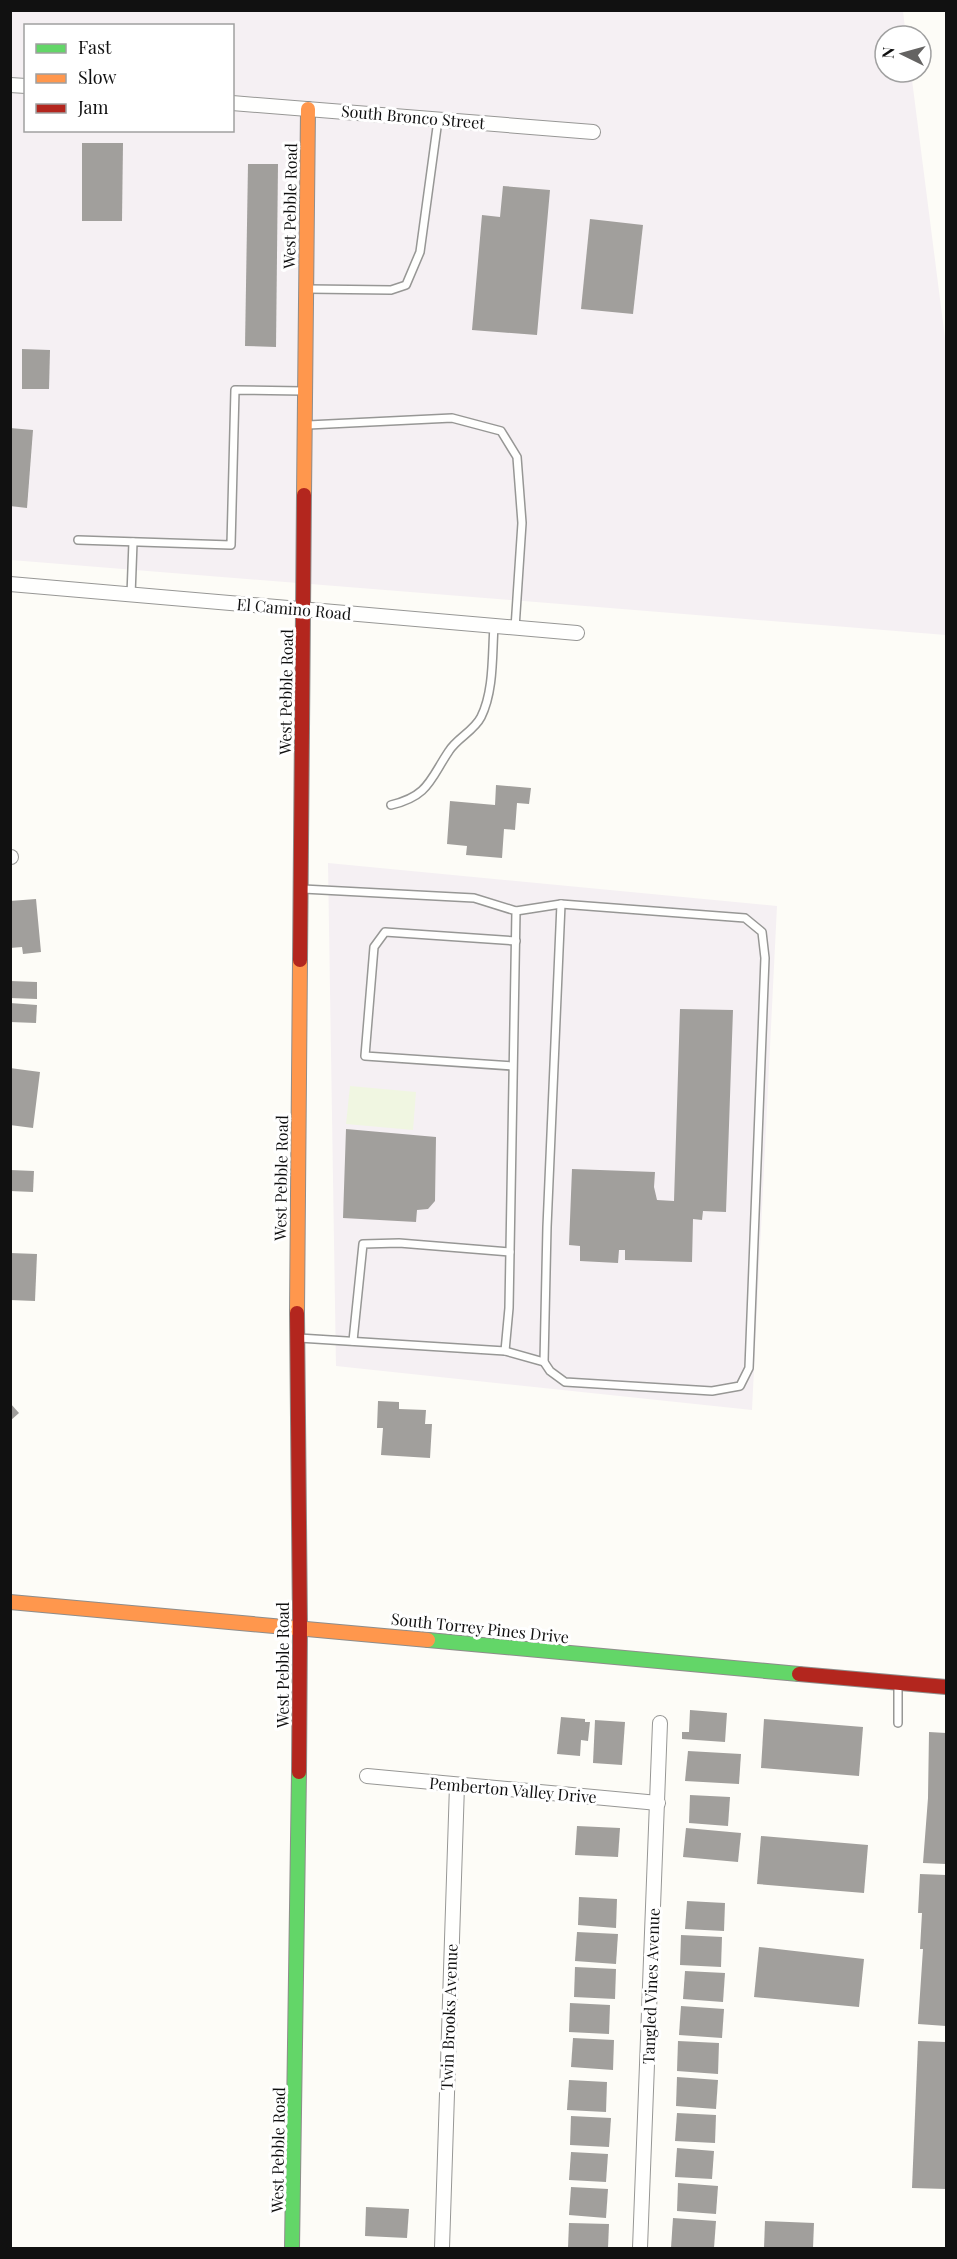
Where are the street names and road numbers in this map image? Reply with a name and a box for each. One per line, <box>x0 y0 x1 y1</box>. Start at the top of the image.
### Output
street label: South Bronco Street <box>340 100 486 133</box>
street label: West Pebble Road <box>278 143 301 270</box>
street label: El Camino Road <box>236 593 352 624</box>
street label: West Pebble Road <box>274 629 297 756</box>
street label: West Pebble Road <box>269 1115 292 1242</box>
street label: West Pebble Road <box>272 1602 293 1729</box>
street label: South Torrey Pines Drive <box>390 1608 570 1647</box>
street label: Pemberton Valley Drive <box>428 1772 598 1807</box>
street label: Tangled Vines Avenue <box>637 1908 664 2064</box>
street label: Twin Brooks Avenue <box>435 1943 462 2091</box>
street label: West Pebble Road <box>266 2087 289 2214</box>

